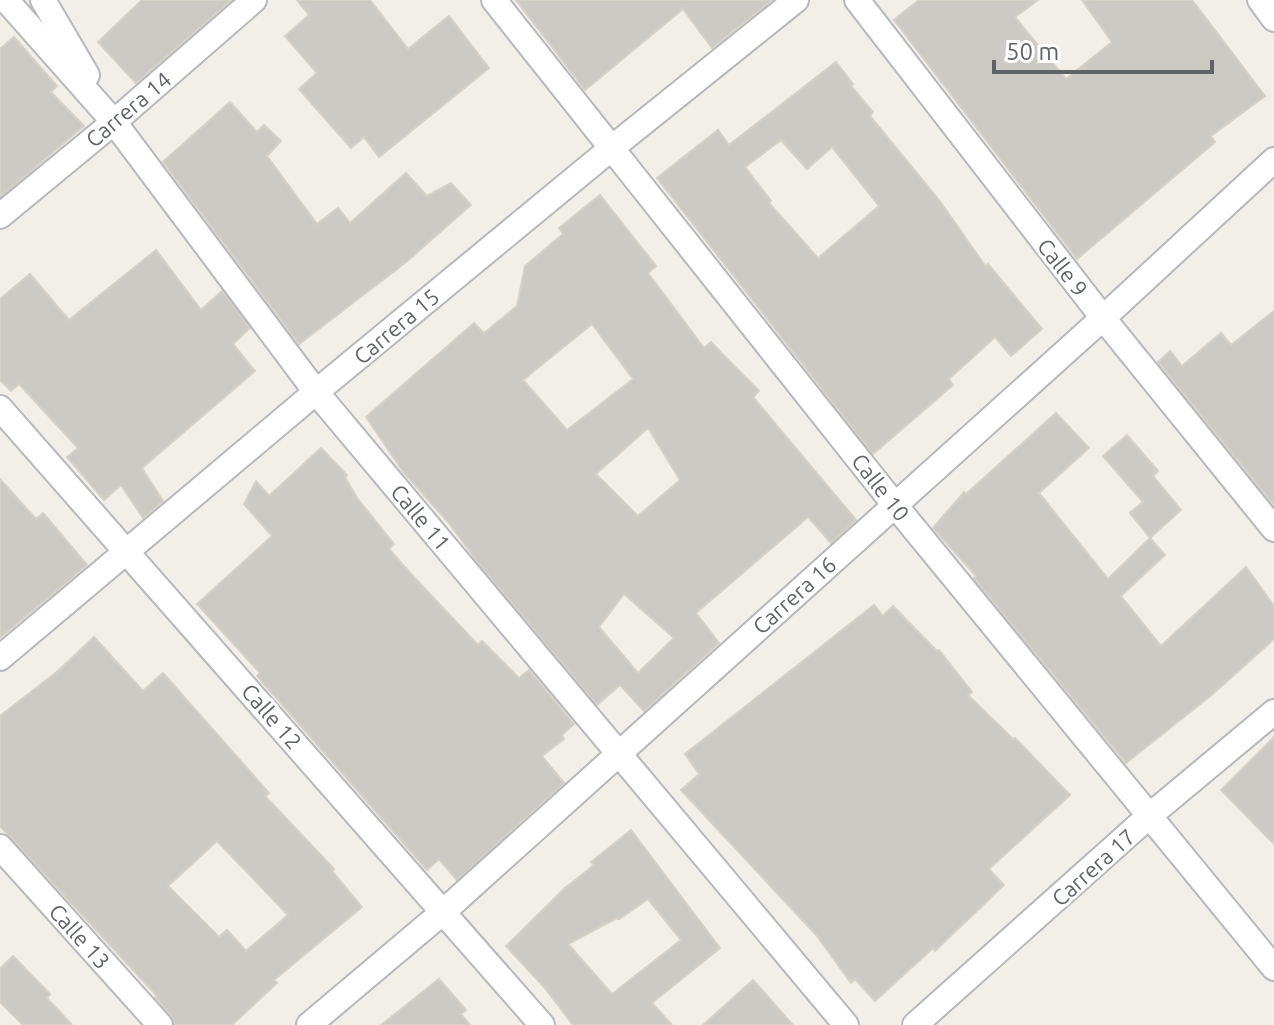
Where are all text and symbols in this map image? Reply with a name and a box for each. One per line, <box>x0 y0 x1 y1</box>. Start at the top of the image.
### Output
scale bar <box>994 24 1212 74</box>
text: 50 m <box>1006 38 1059 65</box>
street label: Carrera 14 <box>80 66 176 152</box>
street label: Calle 9 <box>1033 233 1093 301</box>
street label: Carrera 15 <box>348 283 444 369</box>
street label: Calle 10 <box>847 448 915 526</box>
street label: Calle 11 <box>386 479 456 555</box>
street label: Carrera 16 <box>747 551 841 639</box>
street label: Calle 12 <box>237 678 307 754</box>
street label: Carrera 17 <box>1046 823 1140 911</box>
street label: Calle 13 <box>44 899 116 973</box>

